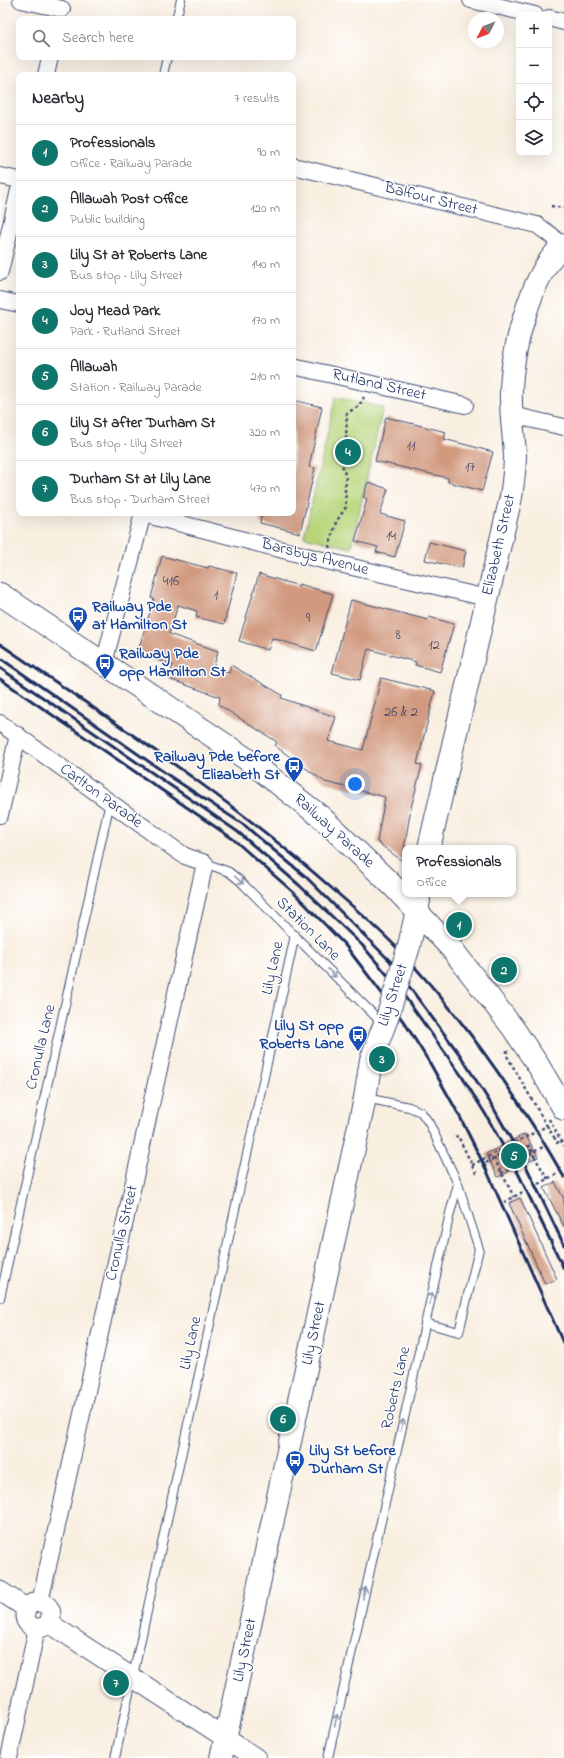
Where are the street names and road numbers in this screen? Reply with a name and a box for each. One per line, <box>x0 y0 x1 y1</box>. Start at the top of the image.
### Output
street label: Balfour Street <box>381 176 481 222</box>
street label: Rutland Street <box>330 363 429 408</box>
street label: Elizabeth Street <box>476 491 522 598</box>
street label: Barsbys Avenue <box>258 532 372 582</box>
street label: Carlton Parade <box>55 758 148 835</box>
street label: Railway Parade <box>288 788 380 875</box>
street label: Station Lane <box>270 891 346 967</box>
street label: Lily Lane <box>256 938 291 997</box>
street label: Lily Street <box>372 960 415 1029</box>
street label: Cronulla Lane <box>20 1001 63 1092</box>
street label: Cronulla Street <box>99 1182 145 1283</box>
street label: Lily Street <box>296 1298 333 1367</box>
street label: Lily Lane <box>174 1313 209 1372</box>
street label: Roberts Lane <box>375 1343 417 1432</box>
street label: Lily Street <box>227 1615 264 1684</box>

